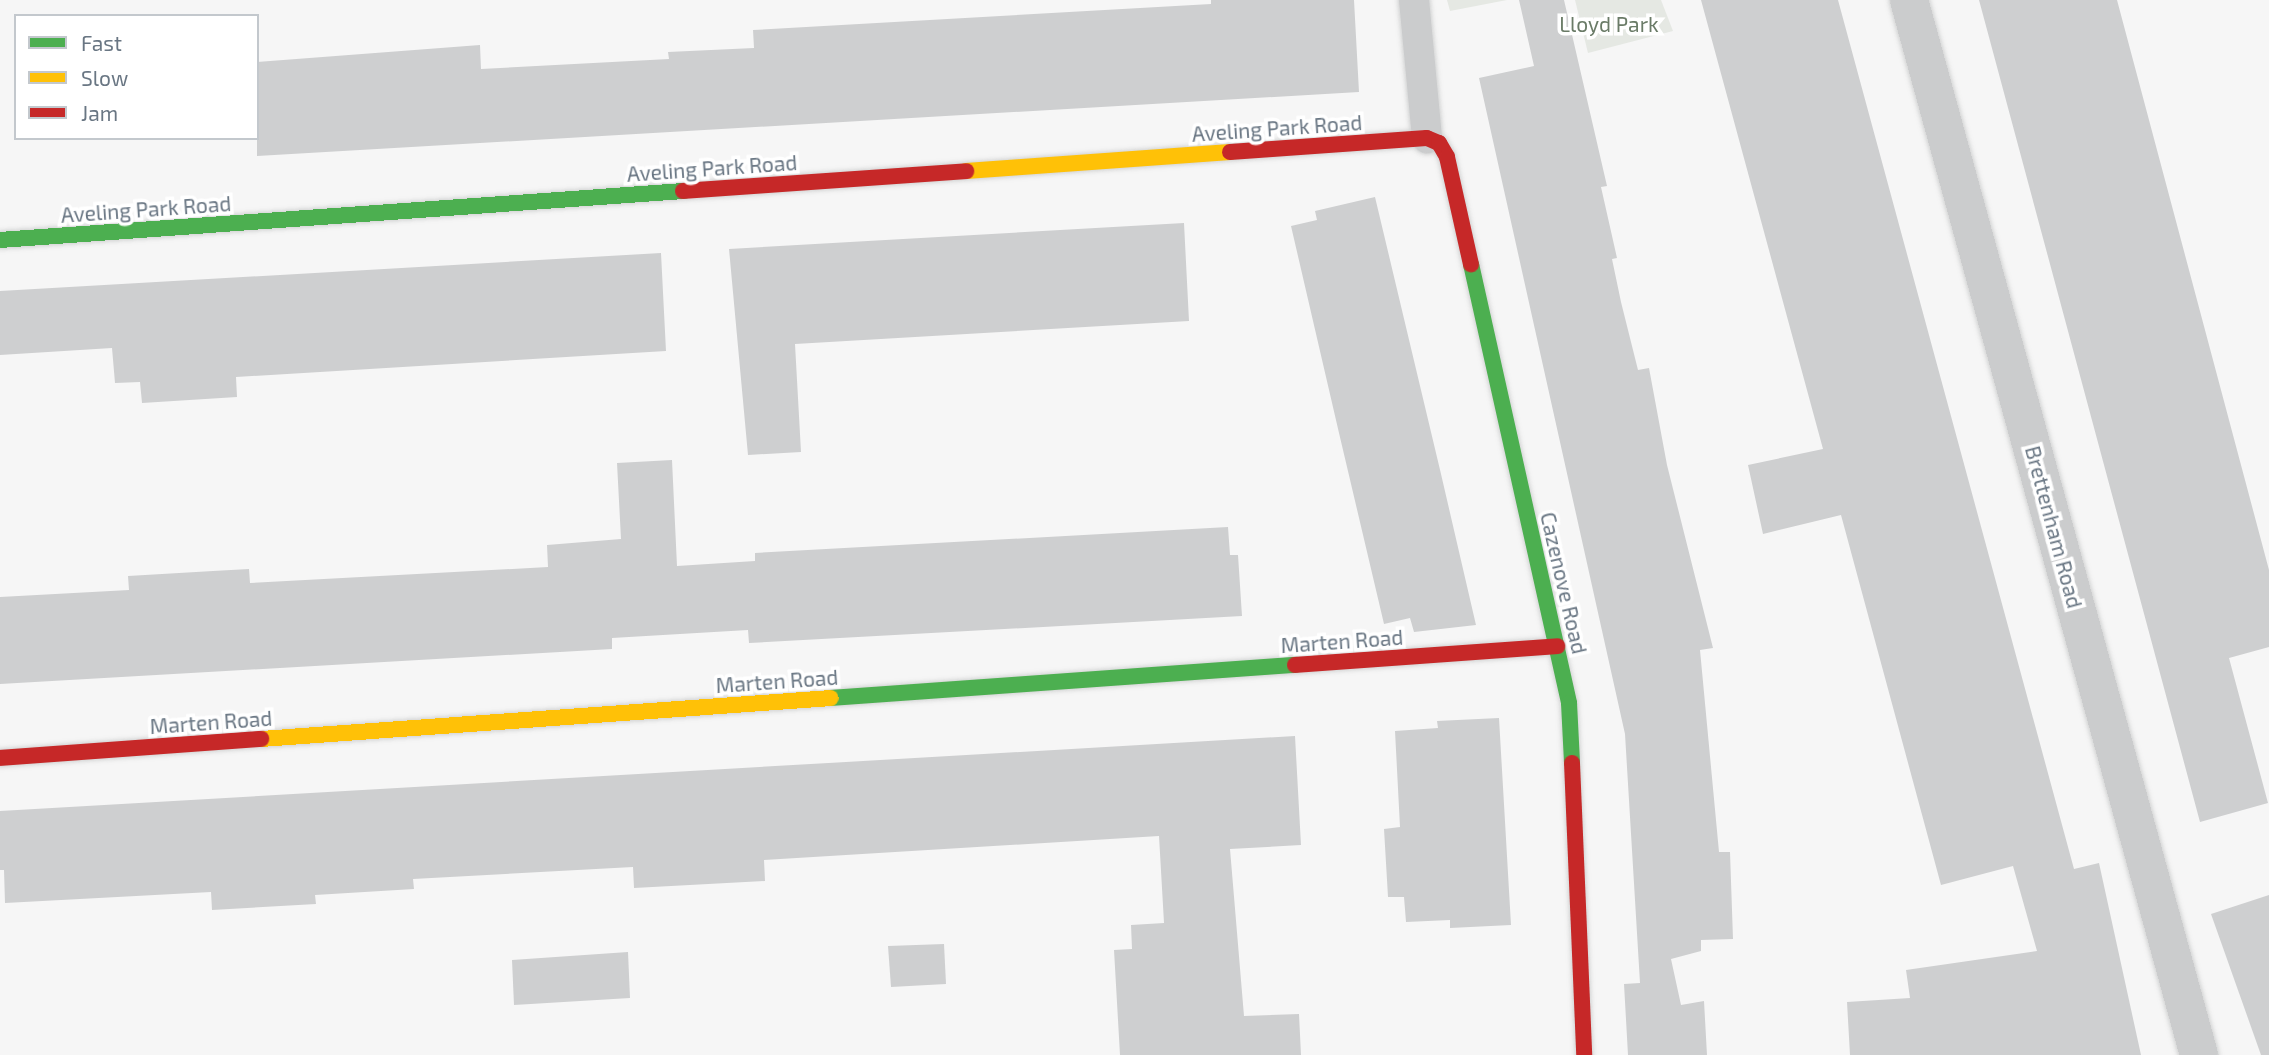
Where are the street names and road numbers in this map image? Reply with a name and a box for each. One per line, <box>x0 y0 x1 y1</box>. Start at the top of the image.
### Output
street label: Aveling Park Road <box>1191 109 1363 147</box>
street label: Aveling Park Road <box>626 149 798 187</box>
street label: Aveling Park Road <box>60 190 232 228</box>
street label: Brettenham Road <box>2020 443 2088 611</box>
street label: Cazenove Road <box>1535 510 1593 656</box>
street label: Marten Road <box>1280 624 1404 658</box>
street label: Marten Road <box>715 664 839 698</box>
street label: Marten Road <box>149 705 273 739</box>

